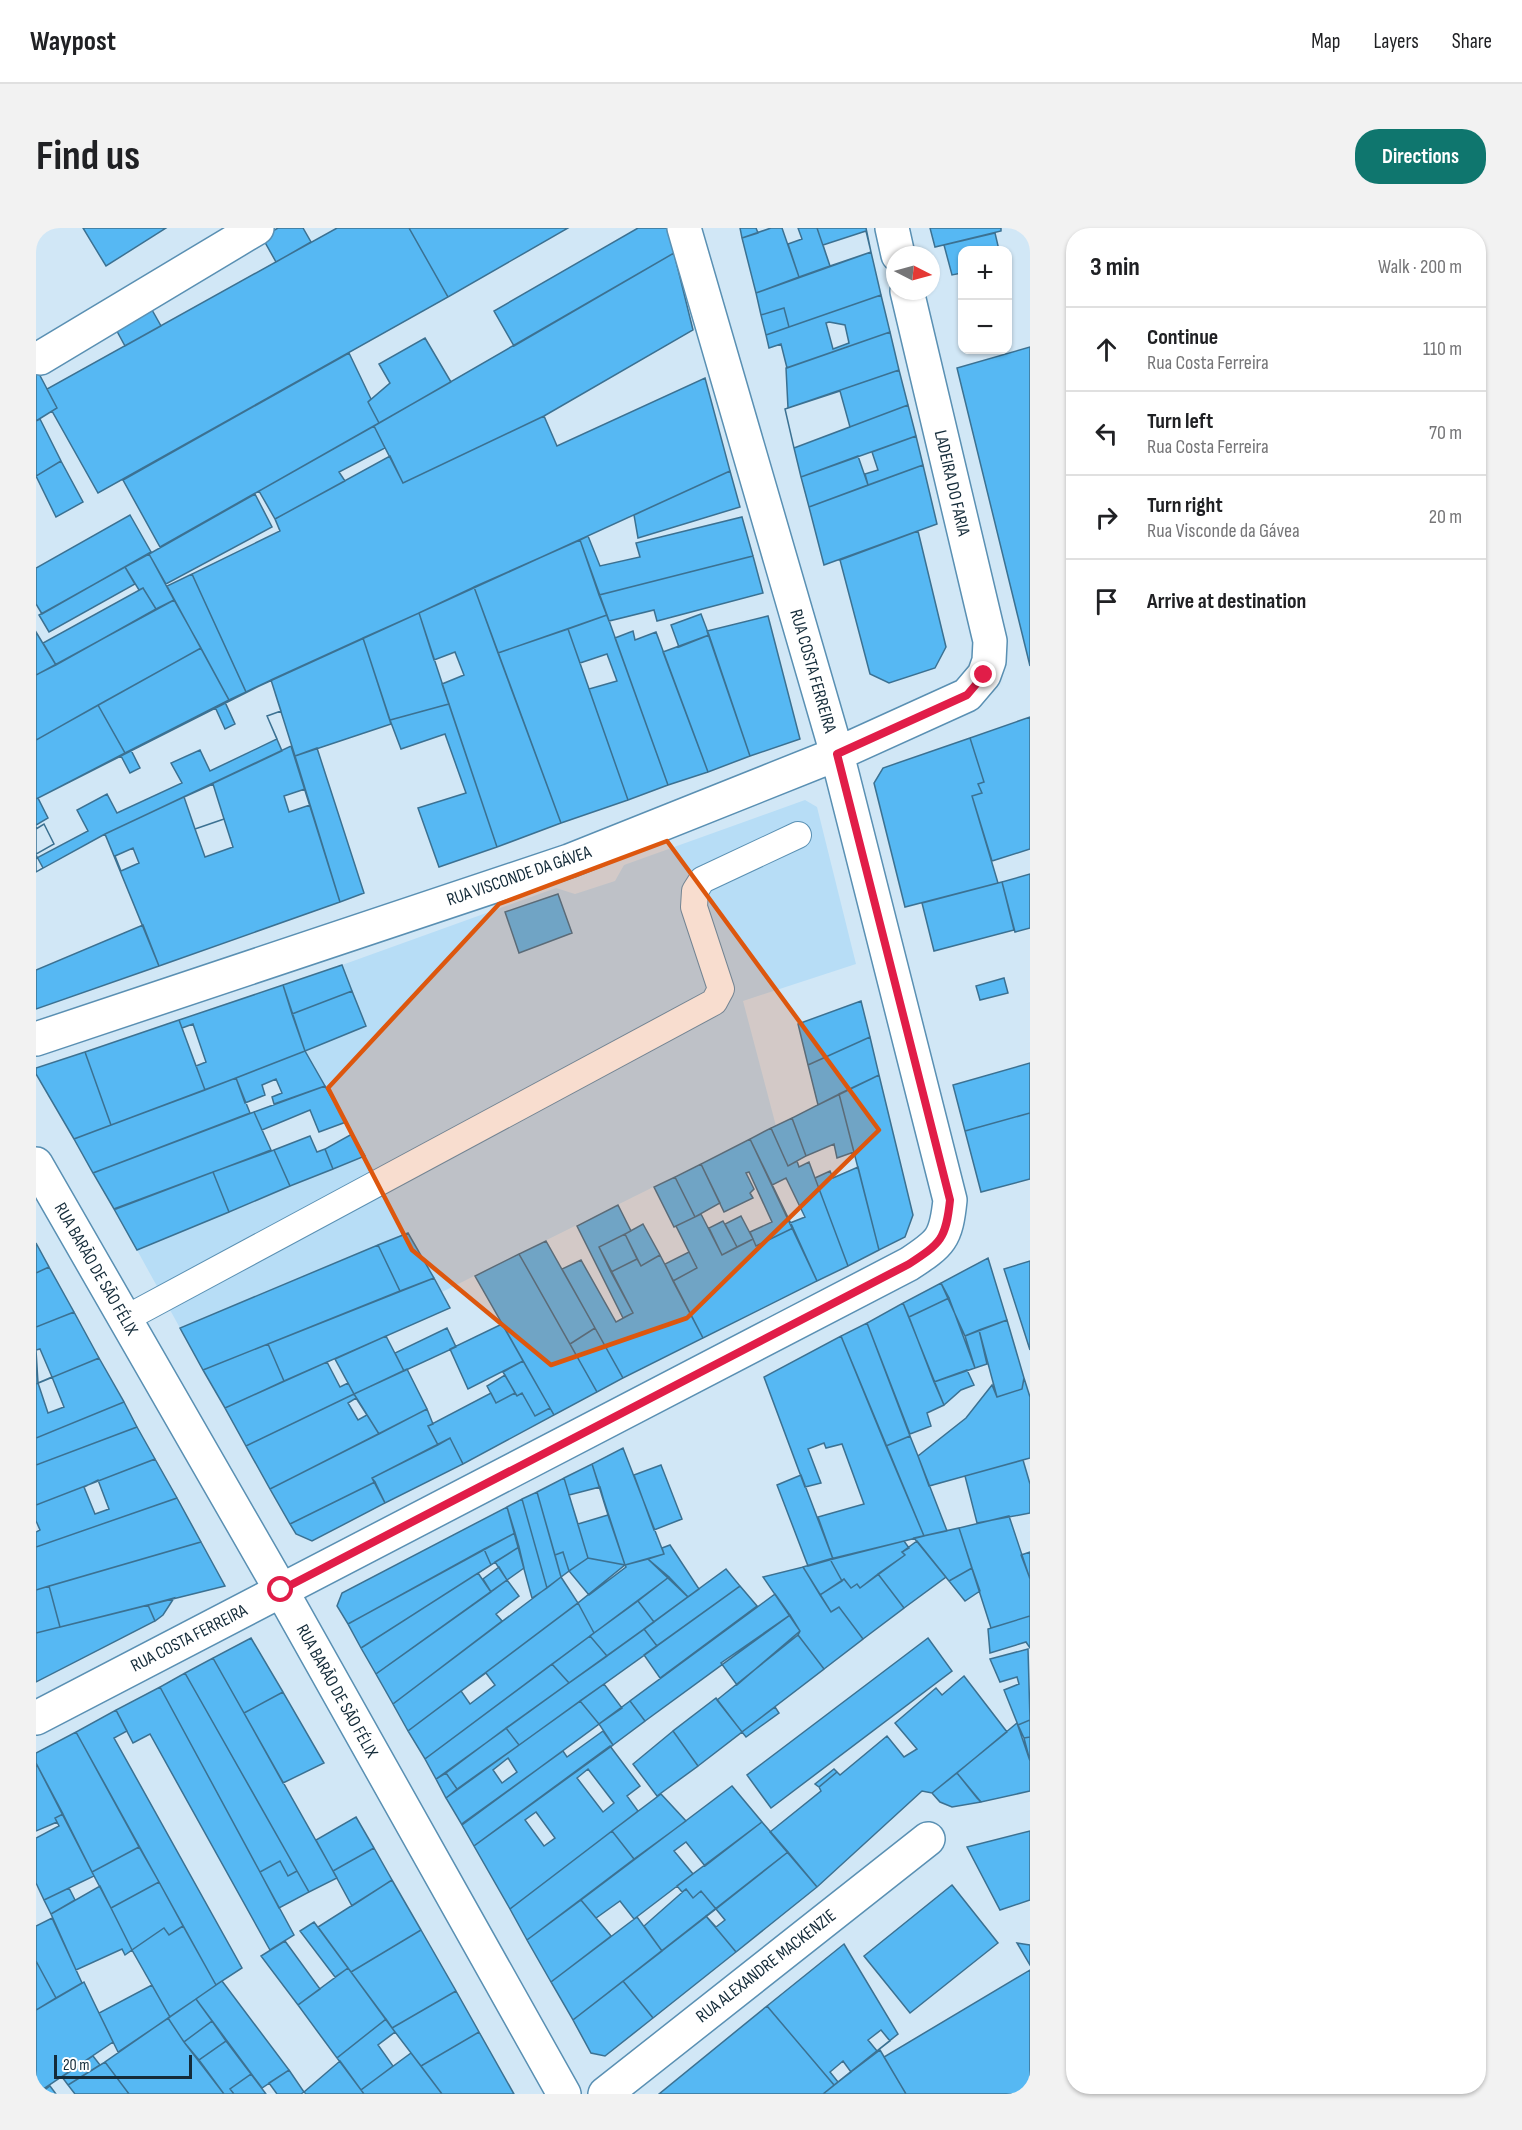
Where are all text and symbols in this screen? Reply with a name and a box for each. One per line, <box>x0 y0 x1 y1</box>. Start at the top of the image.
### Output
text: Waypost <box>30 25 116 58</box>
text: Map <box>1311 29 1340 54</box>
text: Layers <box>1373 29 1419 54</box>
text: Share <box>1452 29 1492 54</box>
button: Directions <box>1355 129 1486 184</box>
text: Find us <box>36 131 140 182</box>
north arrow <box>886 246 940 300</box>
map controls <box>958 246 1012 354</box>
button: + <box>958 246 1012 300</box>
text: 3 min <box>1090 252 1140 283</box>
text: Walk · 200 m <box>1378 255 1462 279</box>
button: − <box>958 300 1012 354</box>
text: Continue <box>1147 324 1218 351</box>
icon: ahead <box>1090 333 1123 366</box>
text: 110 m <box>1423 337 1462 361</box>
text: Rua Costa Ferreira <box>1147 351 1269 375</box>
text: Turn left <box>1147 408 1213 435</box>
icon: left <box>1090 417 1123 450</box>
text: 70 m <box>1429 421 1462 445</box>
street label: LADEIRA DO FARIA <box>930 428 974 538</box>
text: Rua Costa Ferreira <box>1147 435 1269 459</box>
text: Turn right <box>1147 492 1223 519</box>
icon: right <box>1090 501 1123 534</box>
text: 20 m <box>1429 505 1462 529</box>
text: Rua Visconde da Gávea <box>1147 519 1300 543</box>
icon: arrive <box>1090 585 1123 618</box>
text: Arrive at destination <box>1147 588 1306 615</box>
street label: RUA COSTA FERREIRA <box>785 607 841 736</box>
route end <box>970 661 996 687</box>
street label: RUA VISCONDE DA GÁVEA <box>444 841 594 911</box>
street label: RUA BARÃO DE SÃO FÉLIX <box>50 1199 143 1339</box>
route start <box>267 1576 293 1602</box>
street label: RUA COSTA FERREIRA <box>127 1600 251 1676</box>
street label: RUA BARÃO DE SÃO FÉLIX <box>292 1621 383 1762</box>
street label: RUA ALEXANDRE MACKENZIE <box>692 1905 840 2027</box>
scale bar <box>54 2052 192 2080</box>
text: 20 m <box>63 2056 90 2075</box>

